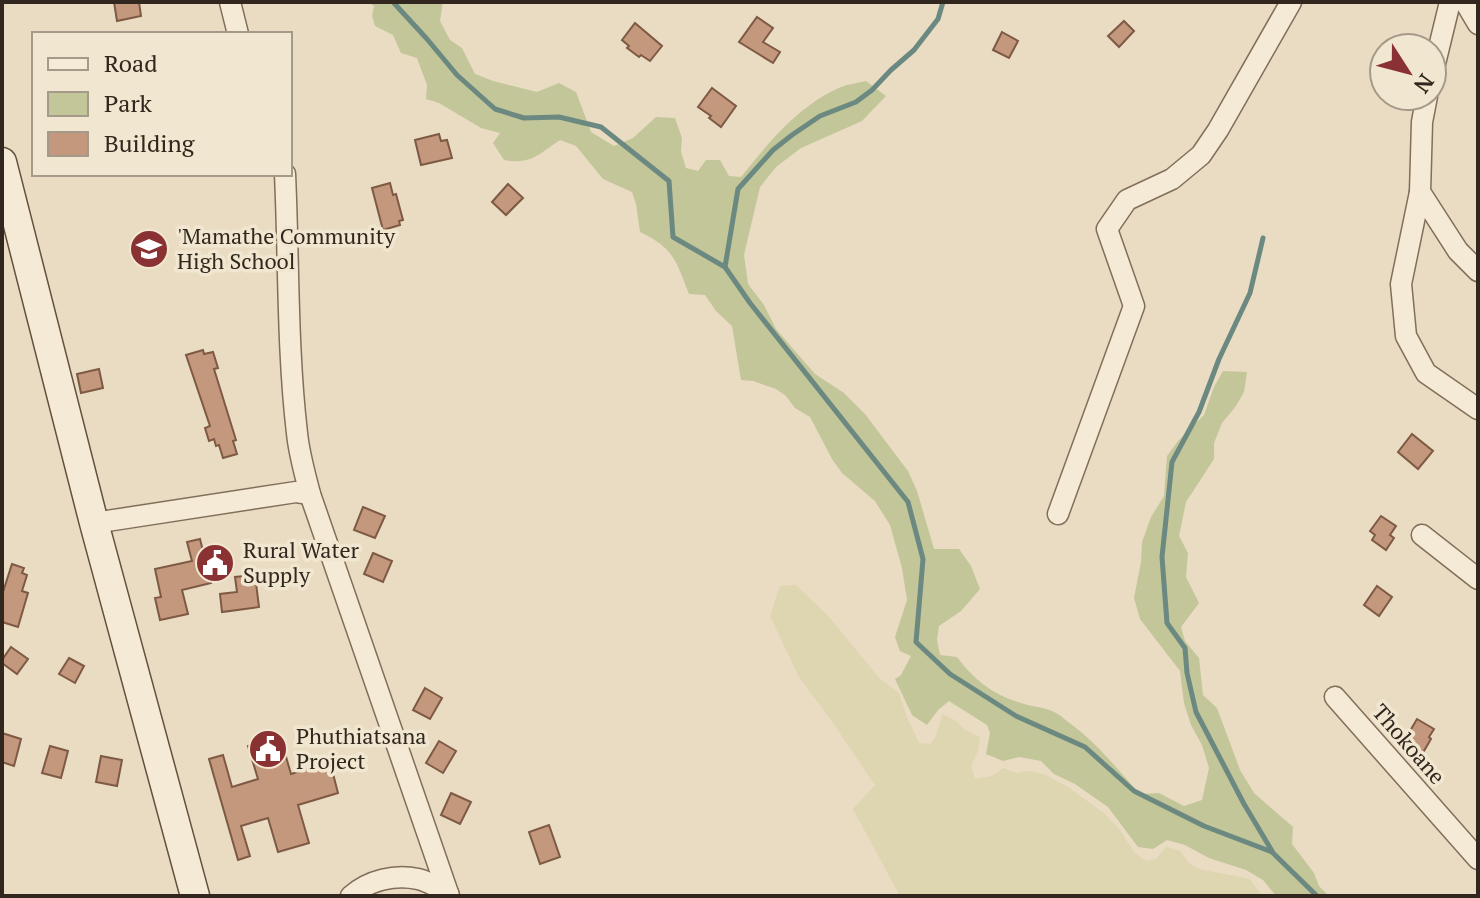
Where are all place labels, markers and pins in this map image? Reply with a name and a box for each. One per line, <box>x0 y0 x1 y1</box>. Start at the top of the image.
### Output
place label: 'Mamathe Community High School <box>177 221 396 275</box>
school or university icon: 'Mamathe Community High School <box>128 228 170 270</box>
place label: Rural Water Supply <box>243 535 360 589</box>
public building icon: Rural Water Supply <box>194 542 236 584</box>
place label: Phuthiatsana Project <box>296 721 426 775</box>
public building icon: Phuthiatsana Project <box>247 728 289 770</box>

